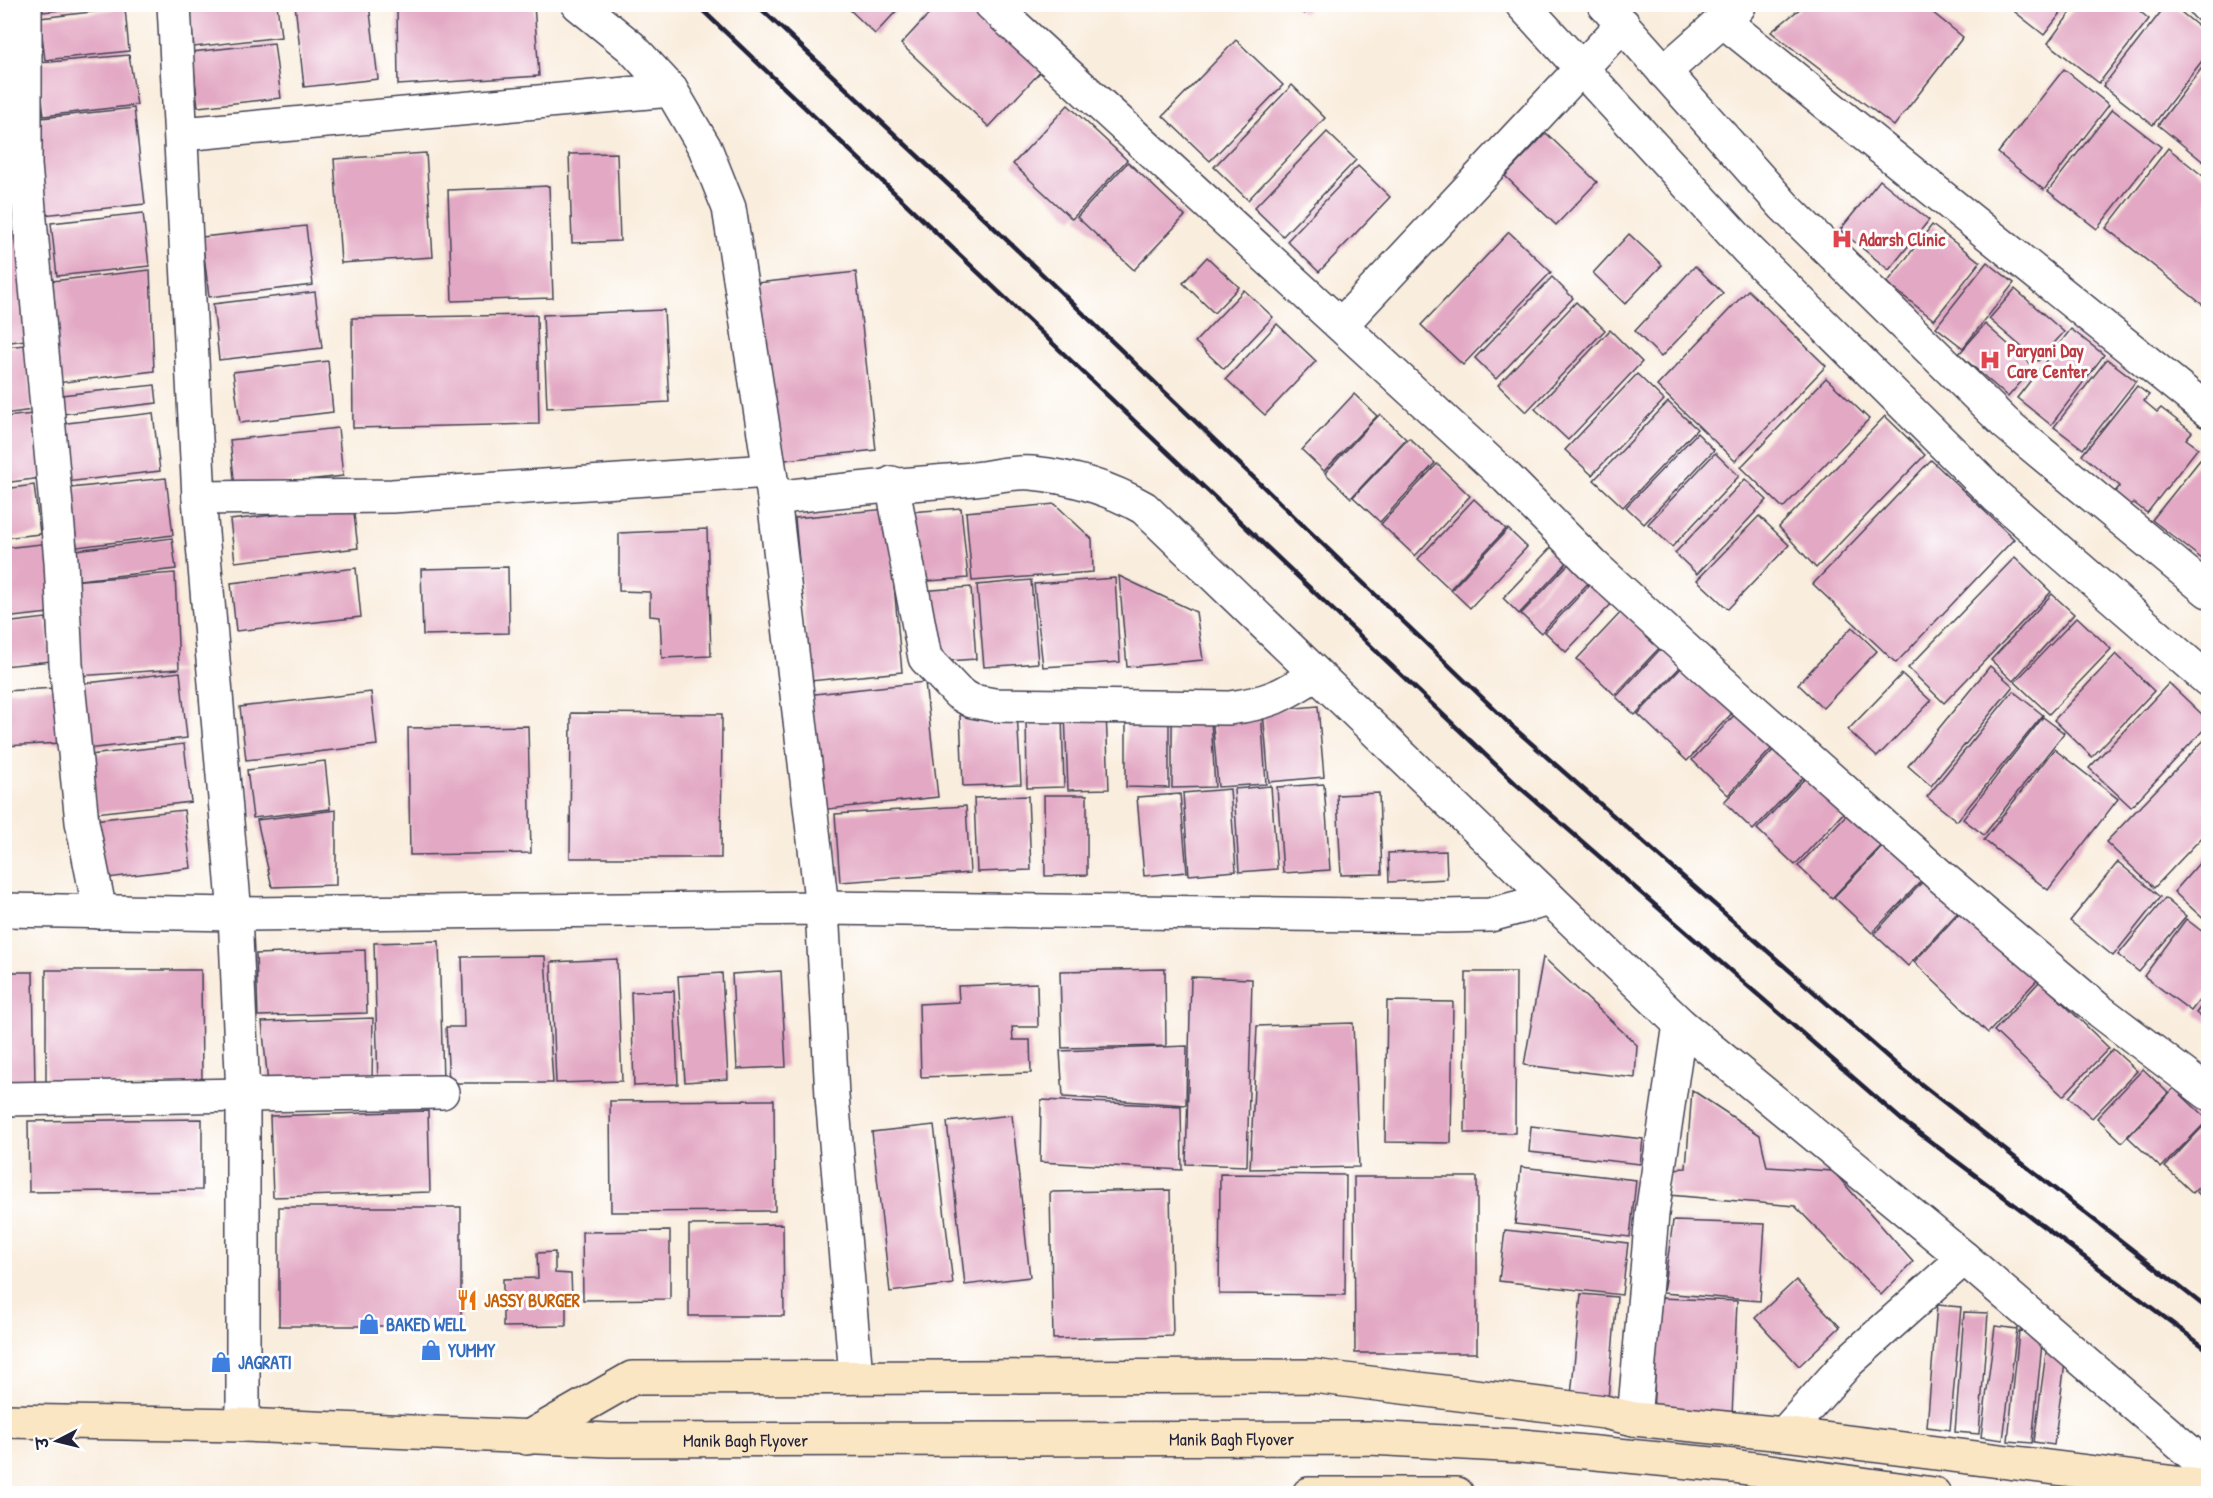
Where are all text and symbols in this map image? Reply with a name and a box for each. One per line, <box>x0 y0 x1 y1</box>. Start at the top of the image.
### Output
hospital icon: Adarsh Clinic <box>1830 227 1854 251</box>
place label: Adarsh Clinic <box>1859 227 1946 252</box>
place label: Paryani Day Care Center <box>2007 338 2088 384</box>
hospital icon: Paryani Day Care Center <box>1978 348 2002 372</box>
restaurant icon: JASSY BURGER <box>455 1288 479 1312</box>
place label: JASSY BURGER <box>484 1288 581 1313</box>
shop icon: BAKED WELL <box>357 1312 381 1336</box>
place label: BAKED WELL <box>386 1312 467 1337</box>
shop icon: YUMMY <box>419 1338 443 1362</box>
place label: YUMMY <box>448 1338 496 1363</box>
shop icon: JAGRATI <box>209 1350 233 1374</box>
place label: JAGRATI <box>238 1350 292 1375</box>
north arrow <box>27 1411 87 1471</box>
street label: Manik Bagh Flyover <box>1169 1426 1294 1451</box>
street label: Manik Bagh Flyover <box>683 1427 808 1452</box>
text: उ <box>30 1435 54 1451</box>

